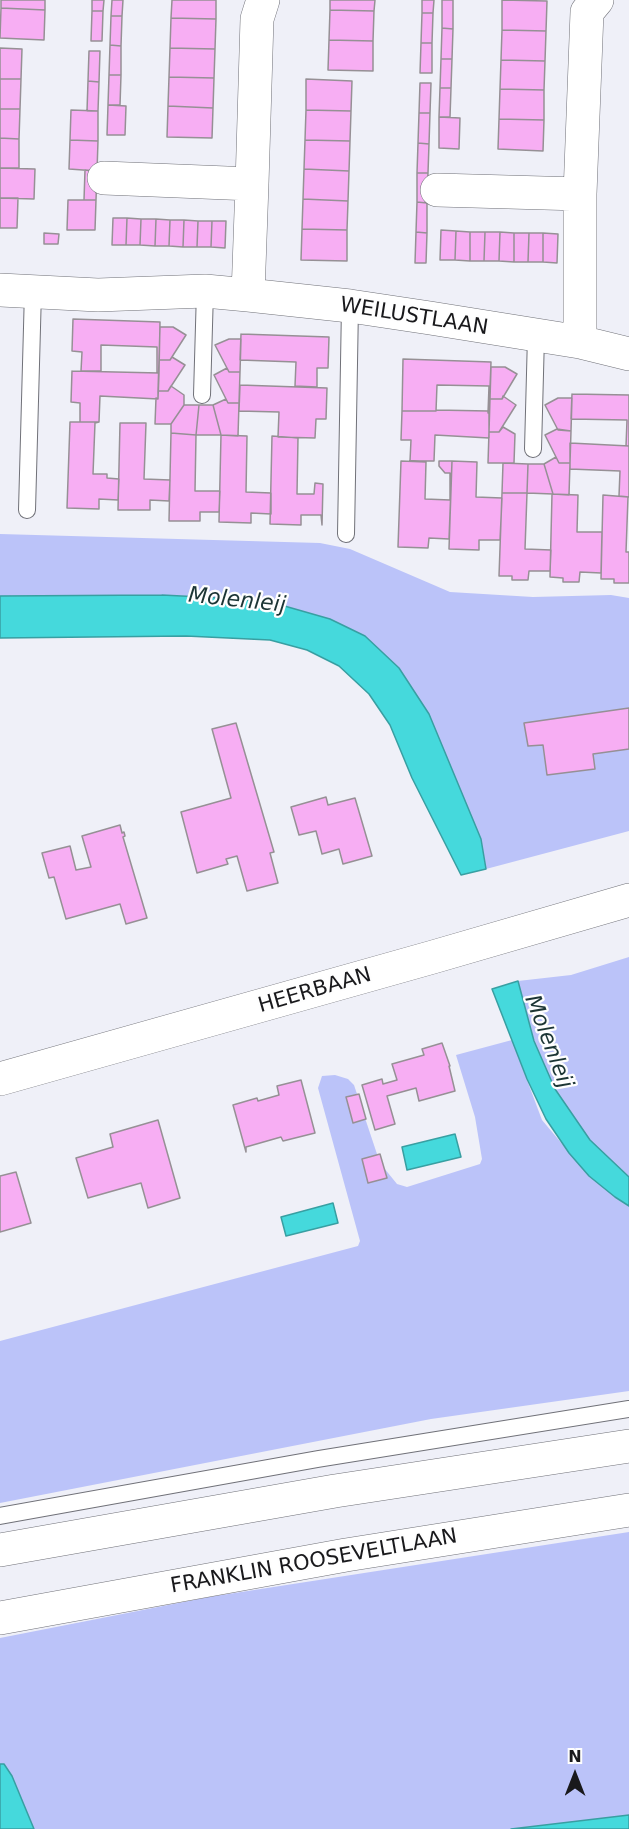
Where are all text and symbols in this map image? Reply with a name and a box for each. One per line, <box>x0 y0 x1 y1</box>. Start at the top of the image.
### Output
street label: WEILUSTLAAN <box>338 293 490 341</box>
water label: Molenleij <box>187 583 287 619</box>
street label: HEERBAAN <box>256 963 374 1019</box>
water label: Molenleij <box>518 992 578 1092</box>
street label: FRANKLIN ROOSEVELTLAAN <box>169 1524 459 1600</box>
north arrow <box>545 1745 605 1805</box>
text: N <box>568 1747 582 1766</box>

